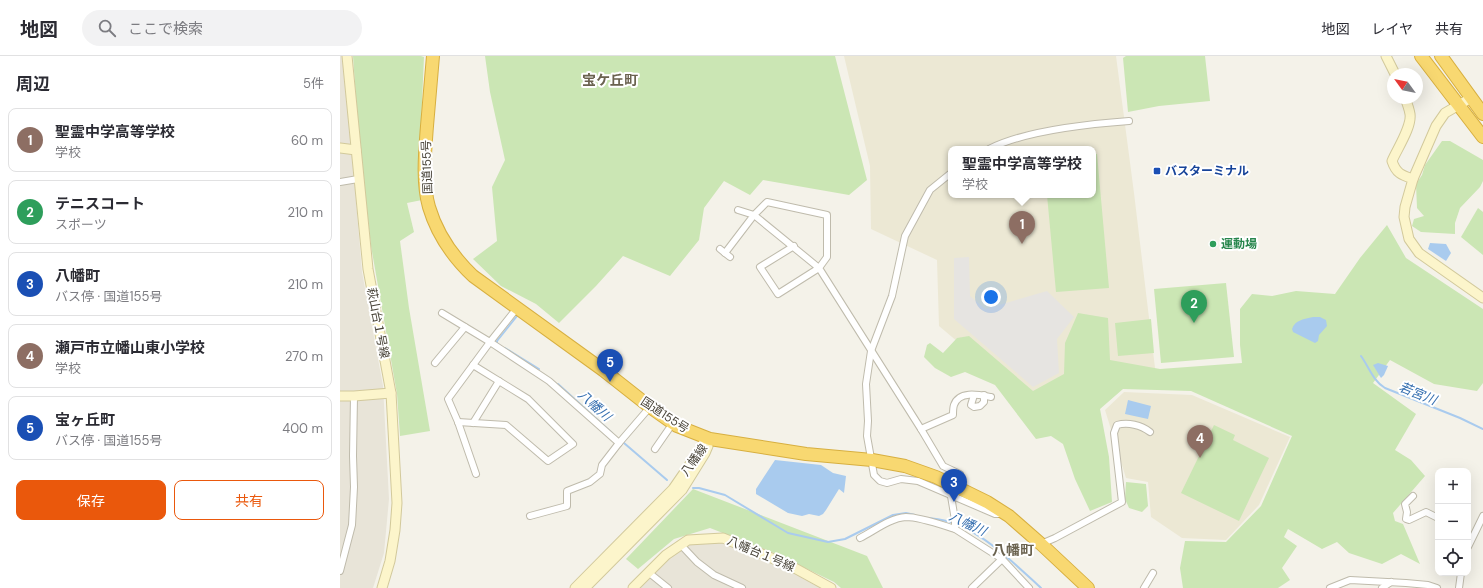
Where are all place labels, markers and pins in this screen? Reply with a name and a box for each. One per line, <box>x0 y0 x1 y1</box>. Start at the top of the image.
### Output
place label: バスターミナル <box>1165 163 1249 179</box>
marker: バスターミナル <box>1152 166 1162 176</box>
pin: 1 <box>1009 211 1035 244</box>
place label: 運動場 <box>1221 236 1257 252</box>
marker: 運動場 <box>1208 239 1218 249</box>
pin: 2 <box>1181 290 1207 323</box>
pin: 5 <box>597 349 623 382</box>
pin: 4 <box>1187 425 1213 458</box>
pin: 3 <box>941 469 967 502</box>

